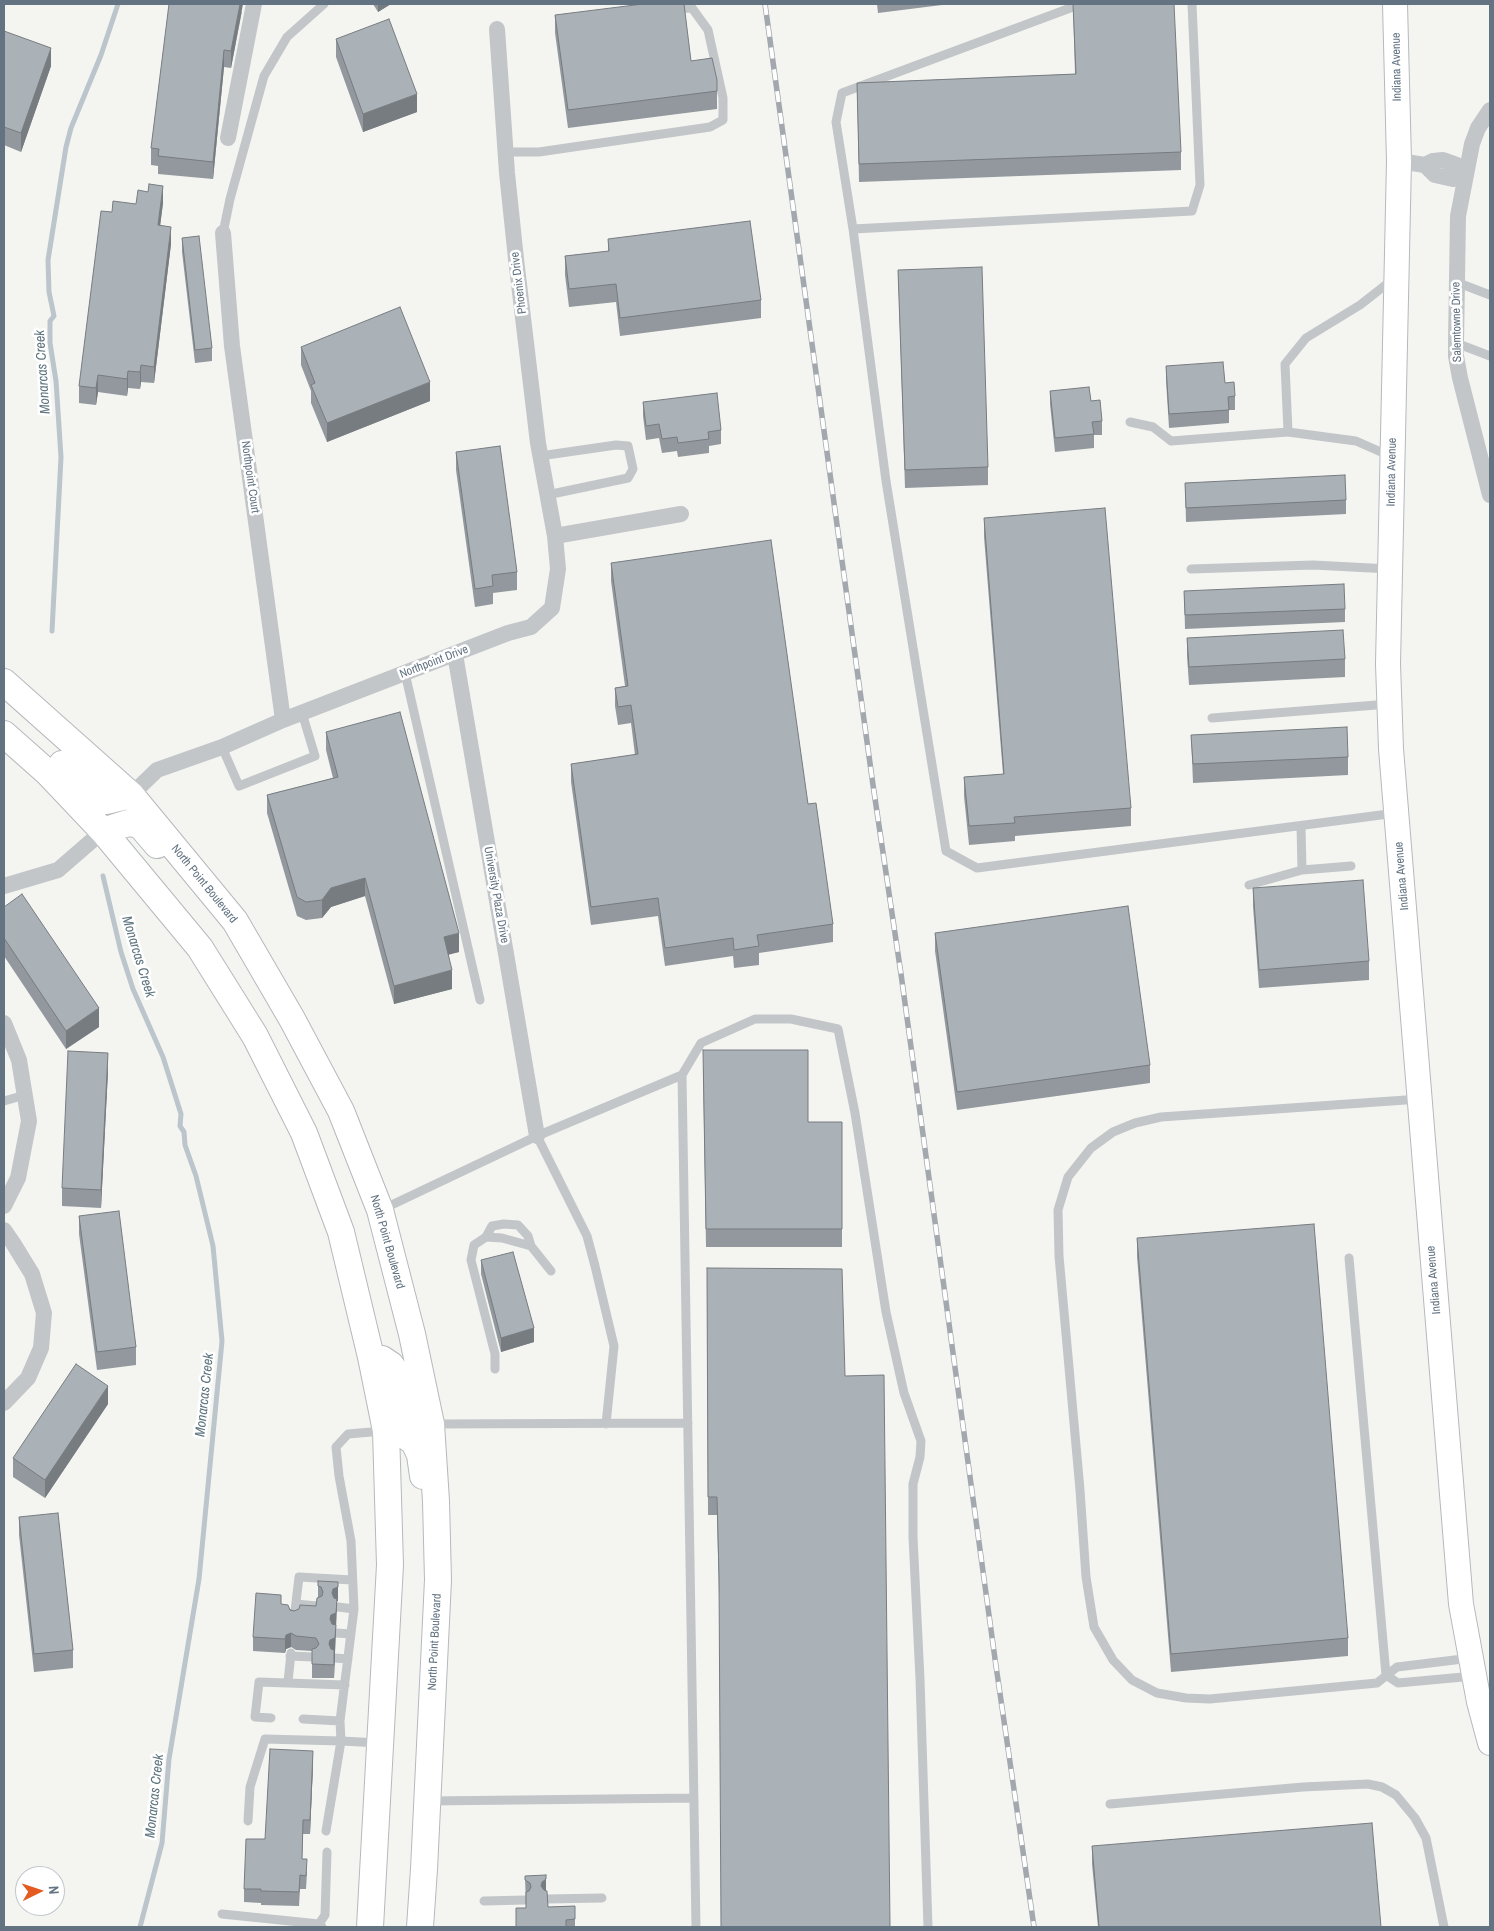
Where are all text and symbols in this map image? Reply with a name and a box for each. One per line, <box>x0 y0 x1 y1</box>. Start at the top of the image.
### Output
street label: Indiana Avenue <box>1389 32 1405 102</box>
street label: Phoenix Drive <box>508 251 530 315</box>
street label: Salemtowne Drive <box>1449 282 1465 362</box>
water label: Monarcas Creek <box>32 329 54 415</box>
street label: Indiana Avenue <box>1384 437 1400 507</box>
street label: Northpoint Court <box>238 440 262 514</box>
street label: Northpoint Drive <box>398 642 470 682</box>
street label: Indiana Avenue <box>1392 841 1412 911</box>
street label: North Point Boulevard <box>168 842 240 926</box>
street label: University Plaza Drive <box>480 846 512 944</box>
water label: Monarcas Creek <box>118 914 158 1000</box>
street label: North Point Boulevard <box>367 1193 407 1291</box>
street label: Indiana Avenue <box>1424 1245 1444 1315</box>
water label: Monarcas Creek <box>192 1352 218 1438</box>
street label: North Point Boulevard <box>425 1593 445 1691</box>
water label: Monarcas Creek <box>142 1753 168 1839</box>
north arrow <box>15 1866 65 1916</box>
text: N <box>45 1885 63 1895</box>

